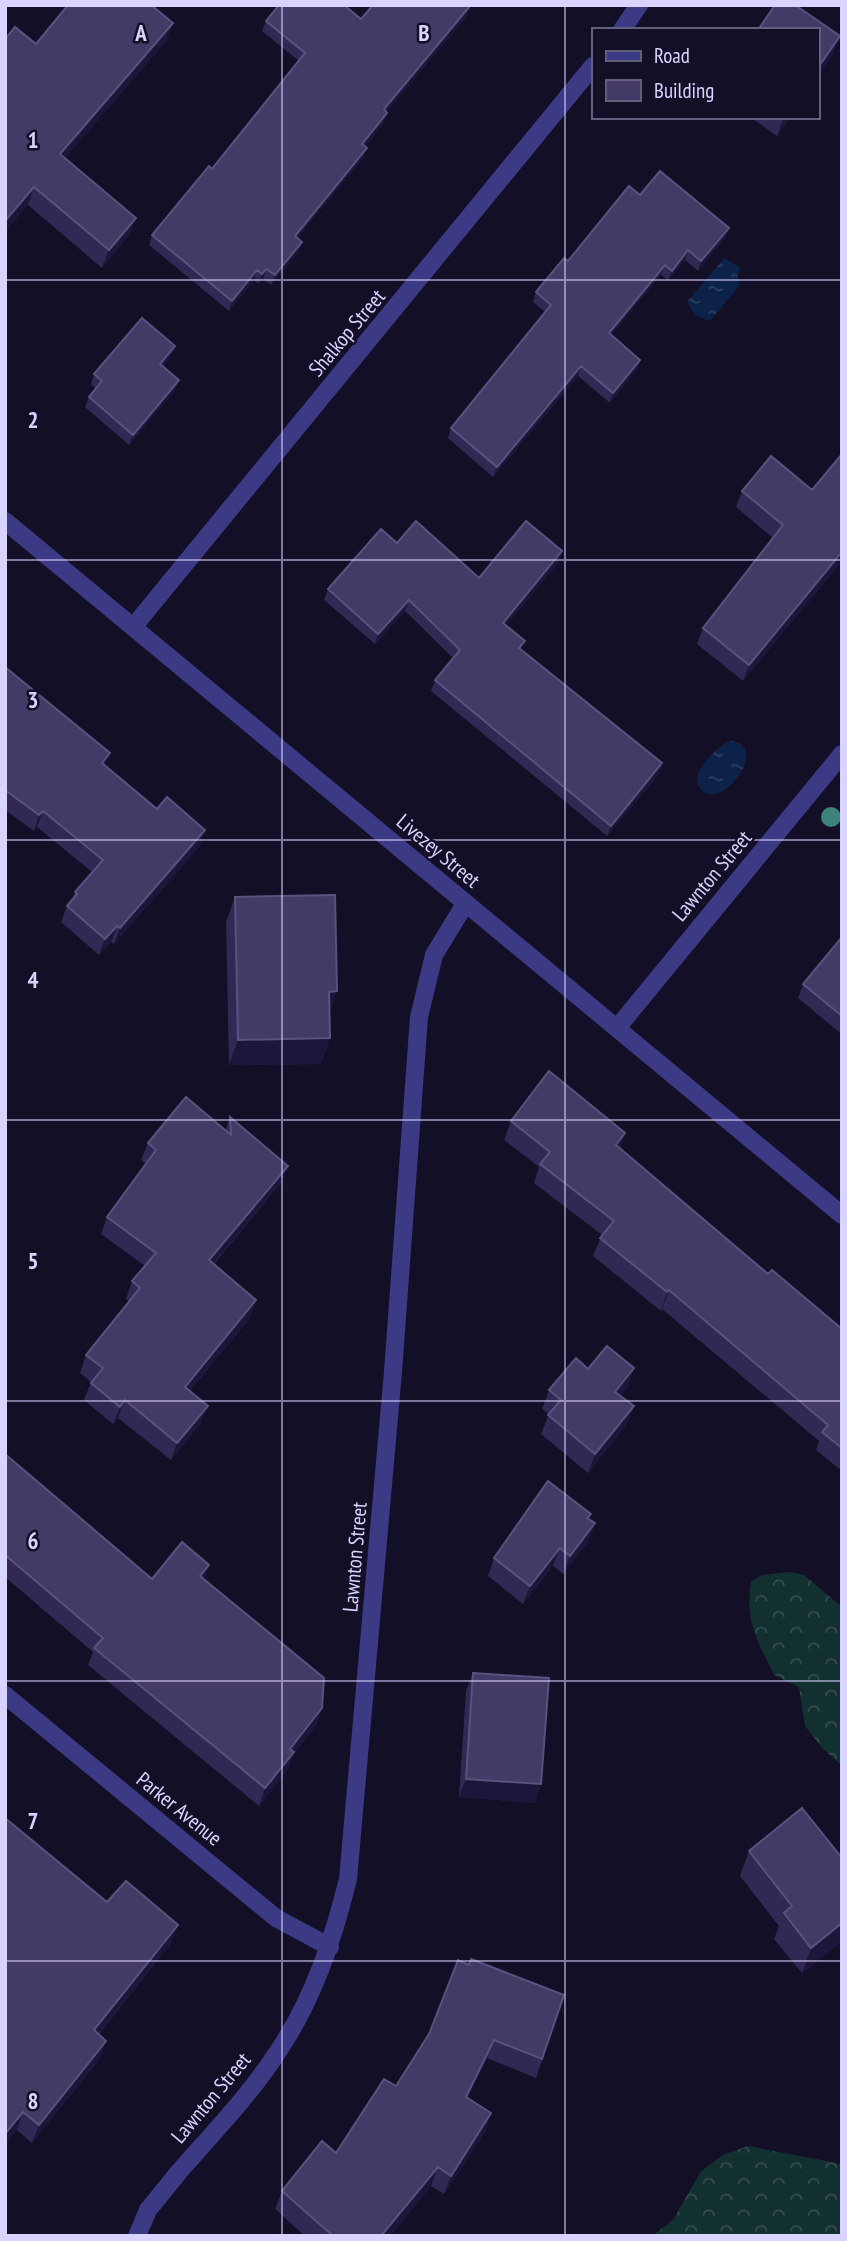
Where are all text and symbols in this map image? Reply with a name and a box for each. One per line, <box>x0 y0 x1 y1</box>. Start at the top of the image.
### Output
text: A <box>134 18 147 47</box>
text: B <box>418 18 430 47</box>
legend <box>592 28 819 119</box>
text: Road <box>654 42 690 69</box>
text: Building <box>654 77 714 104</box>
text: 1 <box>28 125 39 154</box>
street label: Shalkop Street <box>302 283 391 382</box>
text: 2 <box>28 405 39 434</box>
text: 3 <box>28 685 39 714</box>
street label: Livezey Street <box>391 808 486 893</box>
street label: Lawnton Street <box>666 825 758 927</box>
text: 4 <box>28 965 39 994</box>
text: 5 <box>28 1246 39 1275</box>
street label: Lawnton Street <box>336 1501 373 1613</box>
text: 6 <box>28 1526 39 1555</box>
street label: Parker Avenue <box>131 1766 228 1851</box>
text: 7 <box>28 1806 39 1835</box>
street label: Lawnton Street <box>165 2047 257 2149</box>
text: 8 <box>28 2086 39 2115</box>

